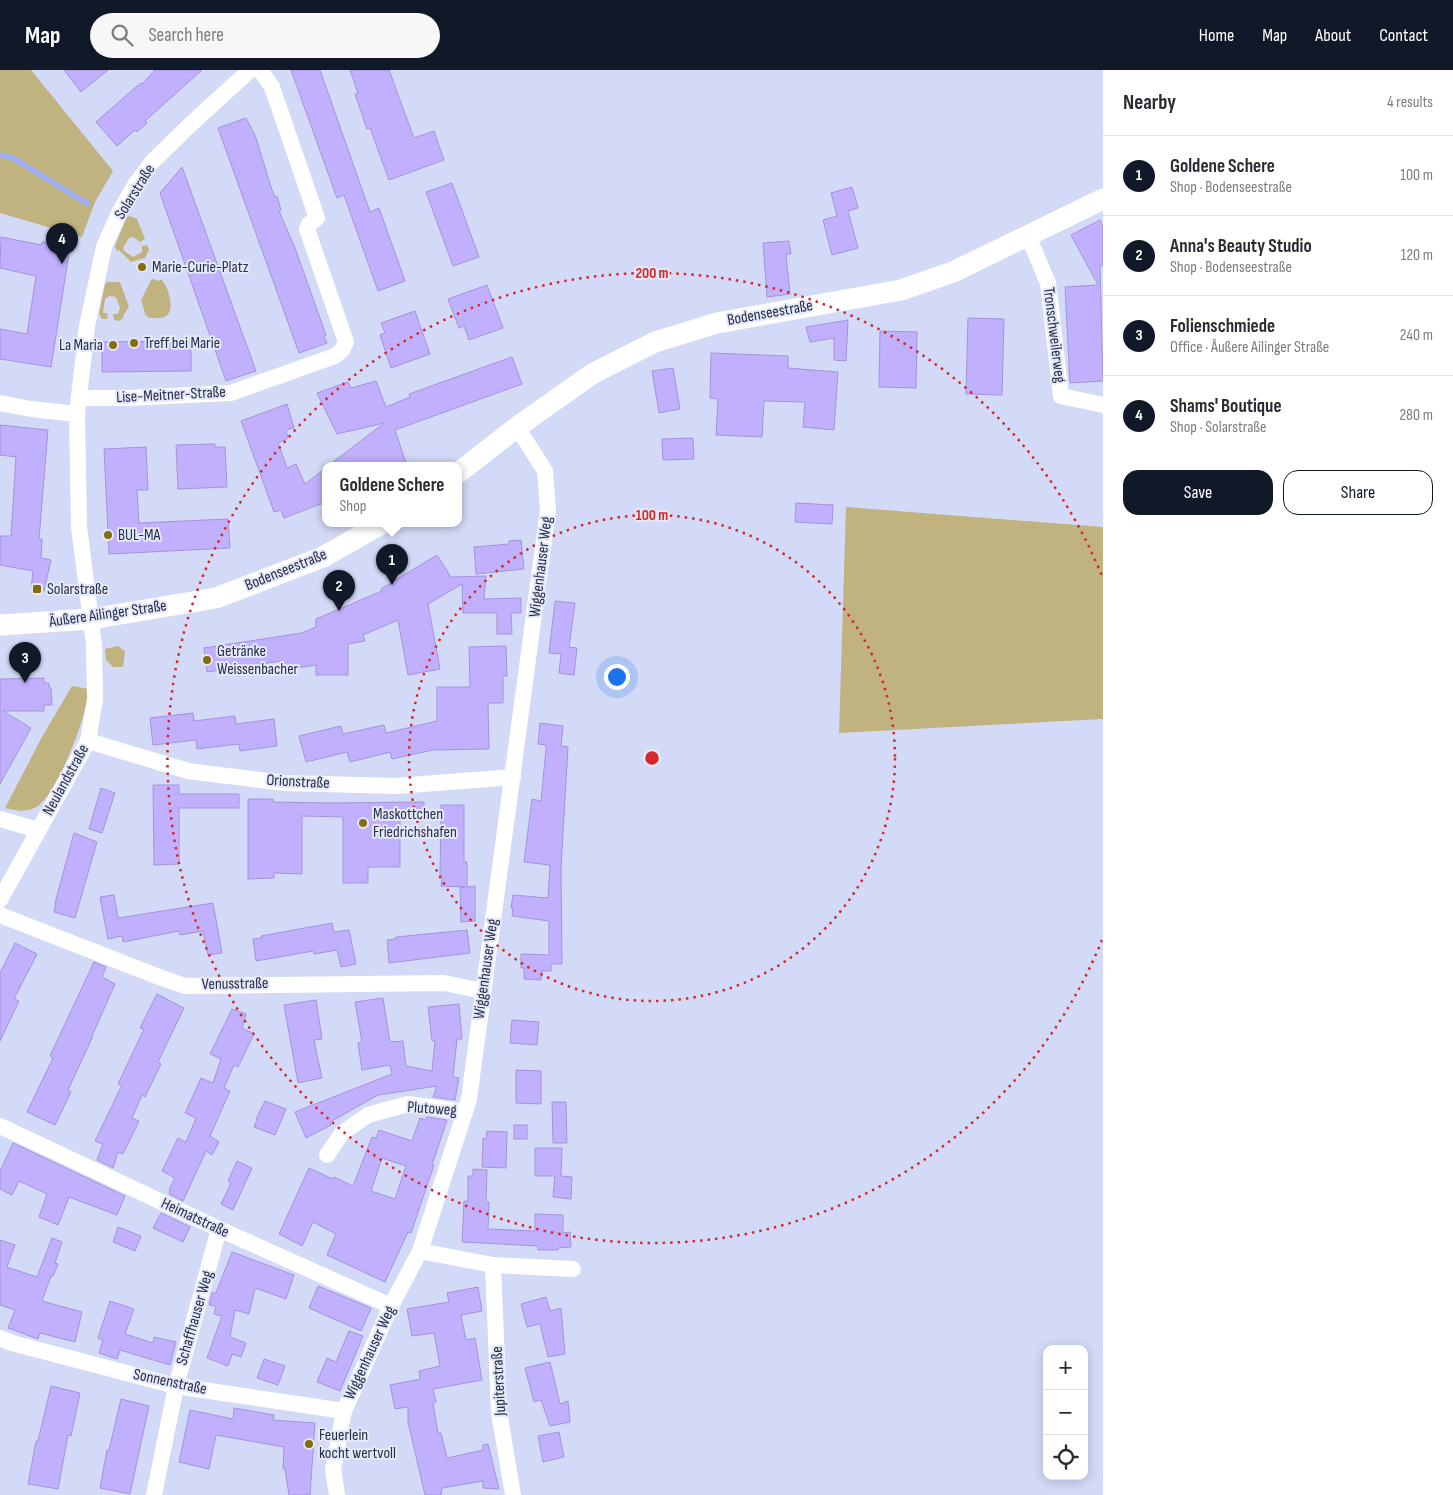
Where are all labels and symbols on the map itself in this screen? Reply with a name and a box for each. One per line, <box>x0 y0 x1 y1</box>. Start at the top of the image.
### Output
street label: Solarstraße <box>111 161 159 223</box>
pin: 4 <box>46 223 78 264</box>
place label: Marie-Curie-Platz <box>152 258 249 277</box>
marker: Marie-Curie-Platz <box>136 261 148 273</box>
text: 200 m <box>635 264 669 283</box>
street label: Tronschweilerweg <box>1039 286 1069 384</box>
street label: Bodenseestraße <box>726 296 814 330</box>
place label: Treff bei Marie <box>144 334 220 353</box>
place label: La Maria <box>59 336 103 355</box>
marker: Treff bei Marie <box>128 337 140 349</box>
marker: La Maria <box>107 339 119 351</box>
street label: Lise-Meitner-Straße <box>116 383 226 407</box>
text: 100 m <box>636 506 668 525</box>
street label: Wiggenhauser Weg <box>525 516 557 618</box>
place label: BUL-MA <box>118 526 161 545</box>
marker: BUL-MA <box>102 529 114 541</box>
pin: 1 <box>376 544 408 585</box>
street label: Bodenseestraße <box>242 545 330 595</box>
pin: 2 <box>323 570 355 611</box>
place label: Solarstraße <box>47 580 108 599</box>
marker: Solarstraße <box>31 583 43 595</box>
street label: Äußere Ailinger Straße <box>47 596 168 632</box>
pin: 3 <box>9 642 41 683</box>
place label: Getränke Weissenbacher <box>217 642 299 679</box>
marker: Getränke Weissenbacher <box>201 654 213 666</box>
your location <box>604 664 630 690</box>
street label: Neulandstraße <box>39 741 93 819</box>
centre of rings <box>643 749 661 767</box>
street label: Orionstraße <box>266 771 330 793</box>
place label: Maskottchen Friedrichshafen <box>373 805 457 842</box>
marker: Maskottchen Friedrichshafen <box>357 817 369 829</box>
street label: Wiggenhauser Weg <box>470 917 502 1021</box>
street label: Venusstraße <box>202 974 268 994</box>
street label: Plutoweg <box>407 1098 457 1120</box>
street label: Heimatstraße <box>158 1194 232 1242</box>
street label: Schaffhauser Weg <box>172 1269 218 1367</box>
street label: Wiggenhauser Weg <box>340 1303 400 1403</box>
street label: Jupiterstraße <box>488 1346 510 1417</box>
street label: Sonnenstraße <box>131 1365 209 1399</box>
place label: Feuerlein kocht wertvoll <box>319 1426 396 1463</box>
marker: Feuerlein kocht wertvoll <box>303 1438 315 1450</box>

